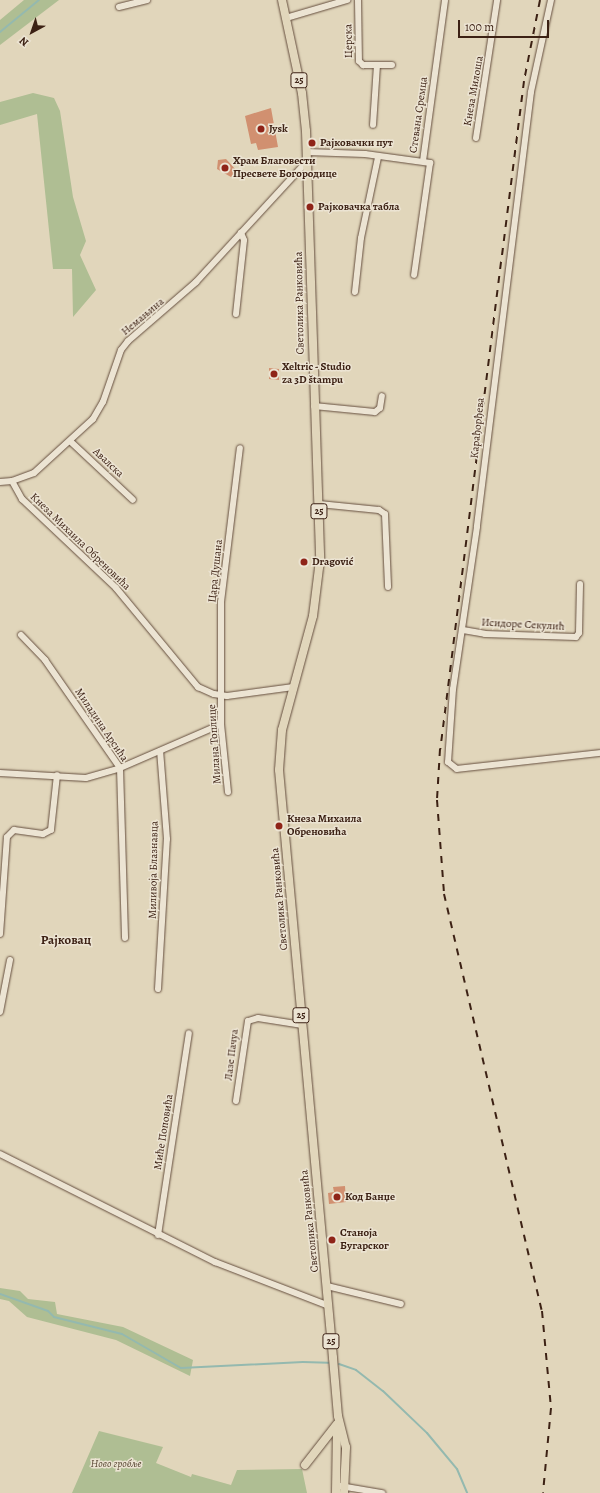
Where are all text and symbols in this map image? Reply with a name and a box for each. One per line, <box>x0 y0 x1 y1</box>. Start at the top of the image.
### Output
north arrow <box>12 12 52 52</box>
scale bar <box>460 12 551 38</box>
text: 100 m <box>465 19 494 35</box>
street label: Церска <box>342 24 356 58</box>
text: N <box>16 33 32 50</box>
street label: Кнеза Милоша <box>461 55 487 127</box>
road number: 25 <box>290 72 308 88</box>
street label: Стевана Сремца <box>407 76 431 154</box>
place label: Jysk <box>269 122 288 136</box>
marker: Jysk <box>256 124 266 134</box>
place label: Рајковачки пут <box>320 136 393 150</box>
marker: Рајковачки пут <box>307 138 317 148</box>
place label: Храм Благовести Пресвете Богородице <box>233 155 337 181</box>
marker: Храм Благовести Пресвете Богородице <box>220 163 230 173</box>
place label: Рајковачка табла <box>318 200 400 214</box>
marker: Рајковачка табла <box>305 202 315 212</box>
street label: Светолика Ранковића <box>293 251 307 355</box>
street label: Немањина <box>119 295 167 339</box>
place label: Xeltric - Studio za 3D štampu <box>282 361 351 387</box>
marker: Xeltric - Studio za 3D štampu <box>269 369 279 379</box>
street label: Карађорђева <box>468 397 488 459</box>
street label: Авалска <box>90 445 126 481</box>
street label: Кнеза Михаила Обреновића <box>27 491 133 593</box>
road number: 25 <box>310 503 328 519</box>
street label: Цара Душана <box>206 539 226 603</box>
place label: Dragović <box>312 555 353 569</box>
marker: Dragović <box>299 557 309 567</box>
street label: Исидоре Секулић <box>481 616 565 634</box>
street label: Миладина Арсића <box>72 686 130 764</box>
street label: Милана Топлице <box>206 704 224 784</box>
place label: Кнеза Михаила Обреновића <box>287 813 362 839</box>
street label: Миливоја Блазнавца <box>147 821 161 919</box>
marker: Кнеза Михаила Обреновића <box>274 821 284 831</box>
street label: Светолика Ранковића <box>269 847 291 951</box>
district label: Рајковац <box>41 932 91 948</box>
road number: 25 <box>292 1007 310 1023</box>
street label: Лазе Пачуа <box>222 1029 242 1081</box>
street label: Миће Поповића <box>152 1093 176 1171</box>
street label: Светолика Ранковића <box>298 1169 322 1273</box>
place label: Код Банџе <box>345 1190 395 1204</box>
marker: Код Банџе <box>332 1192 342 1202</box>
place label: Станоја Бугарског <box>340 1227 389 1253</box>
marker: Станоја Бугарског <box>327 1235 337 1245</box>
road number: 25 <box>322 1333 340 1349</box>
park label: Ново гробље <box>91 1457 141 1471</box>

